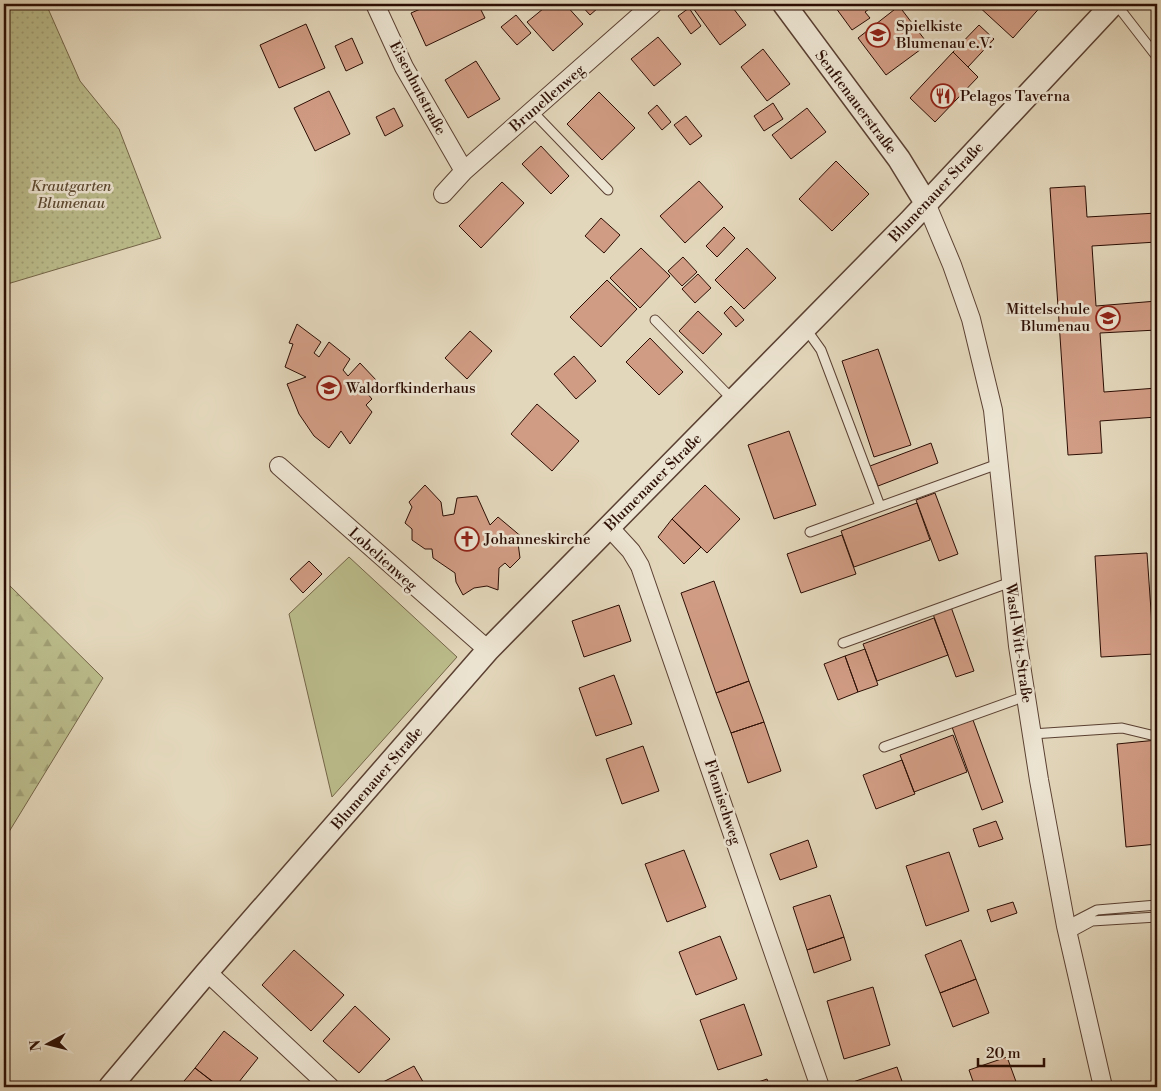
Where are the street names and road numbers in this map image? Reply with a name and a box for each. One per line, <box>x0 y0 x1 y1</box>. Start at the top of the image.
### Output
street label: Eisenhutstraße <box>385 38 450 138</box>
street label: Senftenauerstraße <box>810 47 901 158</box>
street label: Brunellenweg <box>505 60 589 137</box>
street label: Blumenauer Straße <box>884 138 988 247</box>
street label: Blumenauer Straße <box>600 430 706 536</box>
street label: Lobelienweg <box>344 524 421 595</box>
street label: Wastl-Witt-Straße <box>1001 581 1036 704</box>
street label: Blumenauer Straße <box>327 723 427 835</box>
street label: Flemischweg <box>700 757 745 847</box>

